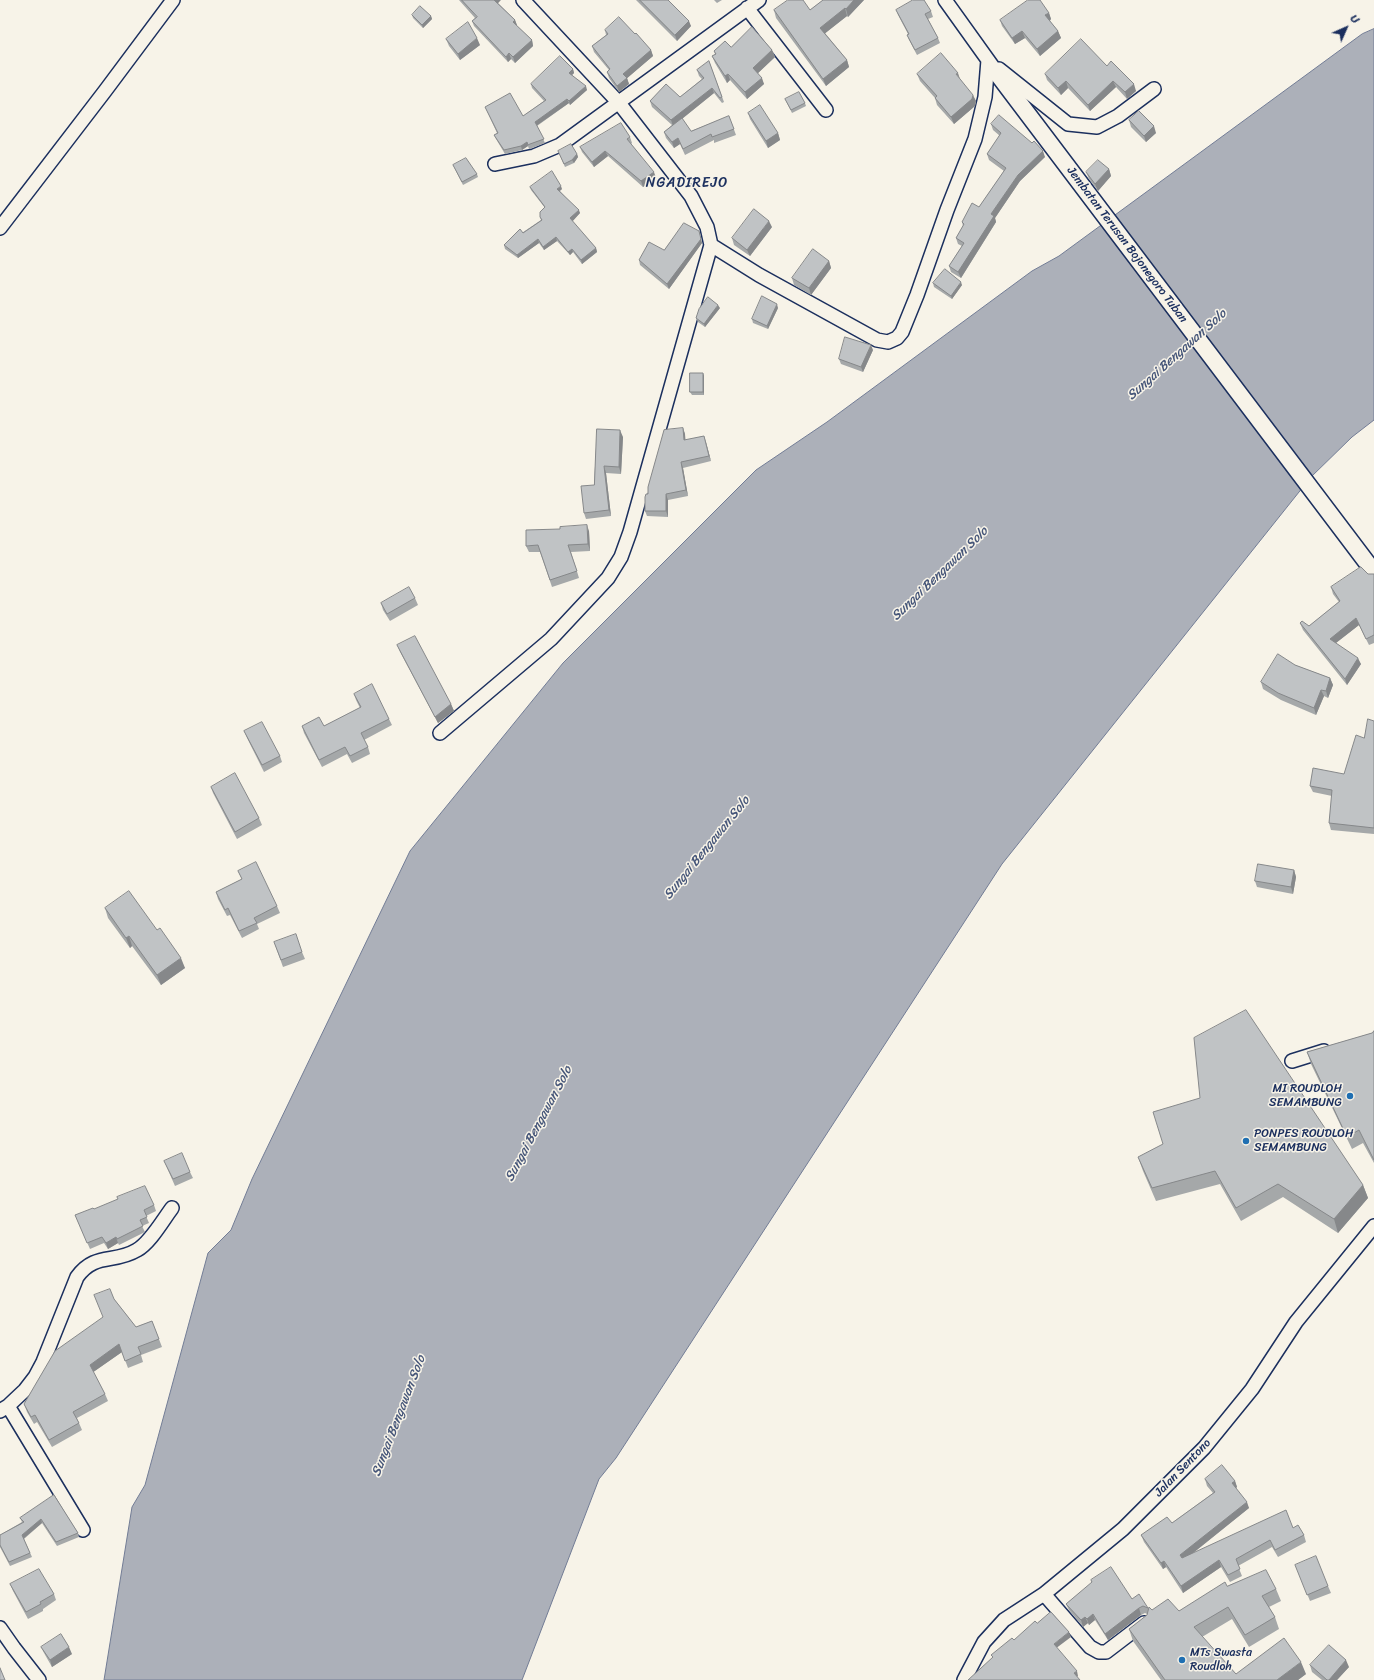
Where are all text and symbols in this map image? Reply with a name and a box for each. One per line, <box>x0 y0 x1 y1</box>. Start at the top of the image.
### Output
north arrow <box>1326 8 1366 48</box>
text: U <box>1346 10 1364 28</box>
street label: Jembatan Terusan Bojonegoro Tuban <box>1064 164 1190 326</box>
district label: NGADIREJO <box>646 175 728 191</box>
water label: Sungai Bengawan Solo <box>1124 306 1230 404</box>
water label: Sungai Bengawan Solo <box>888 524 992 624</box>
water label: Sungai Bengawan Solo <box>661 793 753 903</box>
water label: Sungai Bengawan Solo <box>502 1064 576 1184</box>
place label: MI ROUDLOH SEMAMBUNG <box>1269 1082 1342 1110</box>
marker: MI ROUDLOH SEMAMBUNG <box>1345 1091 1355 1101</box>
place label: PONPES ROUDLOH SEMAMBUNG <box>1254 1127 1354 1155</box>
marker: PONPES ROUDLOH SEMAMBUNG <box>1241 1136 1251 1146</box>
water label: Sungai Bengawan Solo <box>369 1353 429 1479</box>
street label: Jalan Sentono <box>1152 1436 1214 1500</box>
place label: MTs Swasta Roudloh <box>1190 1646 1252 1674</box>
marker: MTs Swasta Roudloh <box>1177 1655 1187 1665</box>

